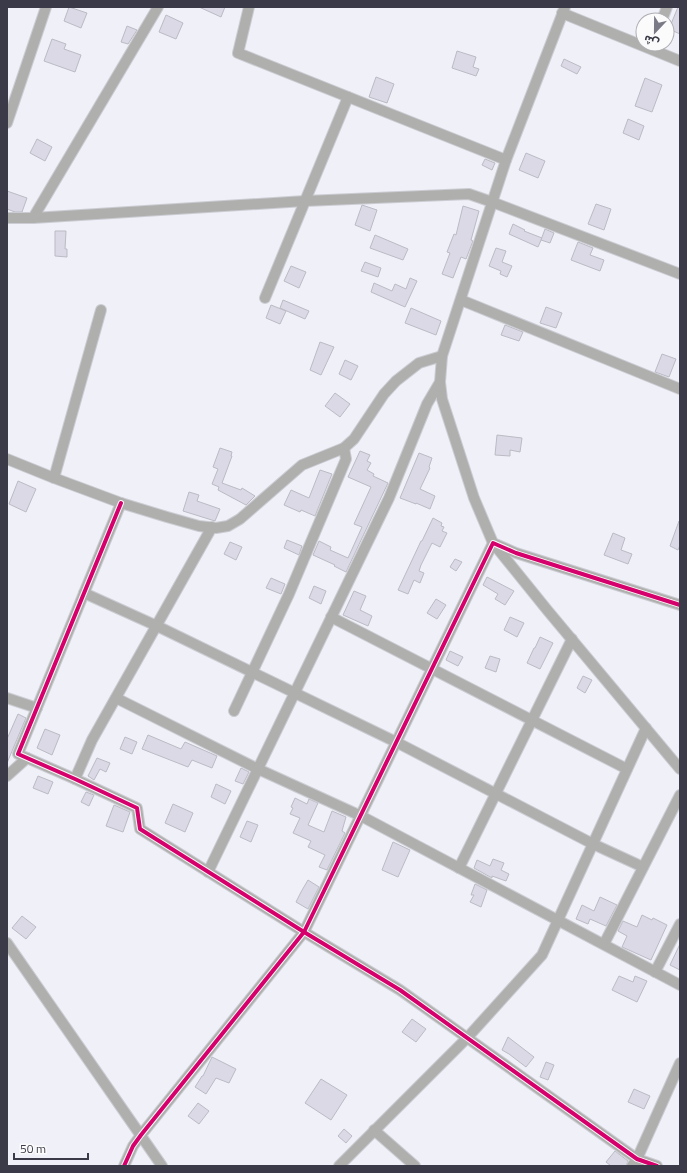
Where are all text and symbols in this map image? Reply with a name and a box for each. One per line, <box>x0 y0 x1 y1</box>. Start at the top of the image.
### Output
north arrow <box>635 12 675 52</box>
text: ش <box>641 31 661 52</box>
scale bar <box>14 1135 88 1161</box>
text: 50 m <box>20 1139 46 1158</box>

